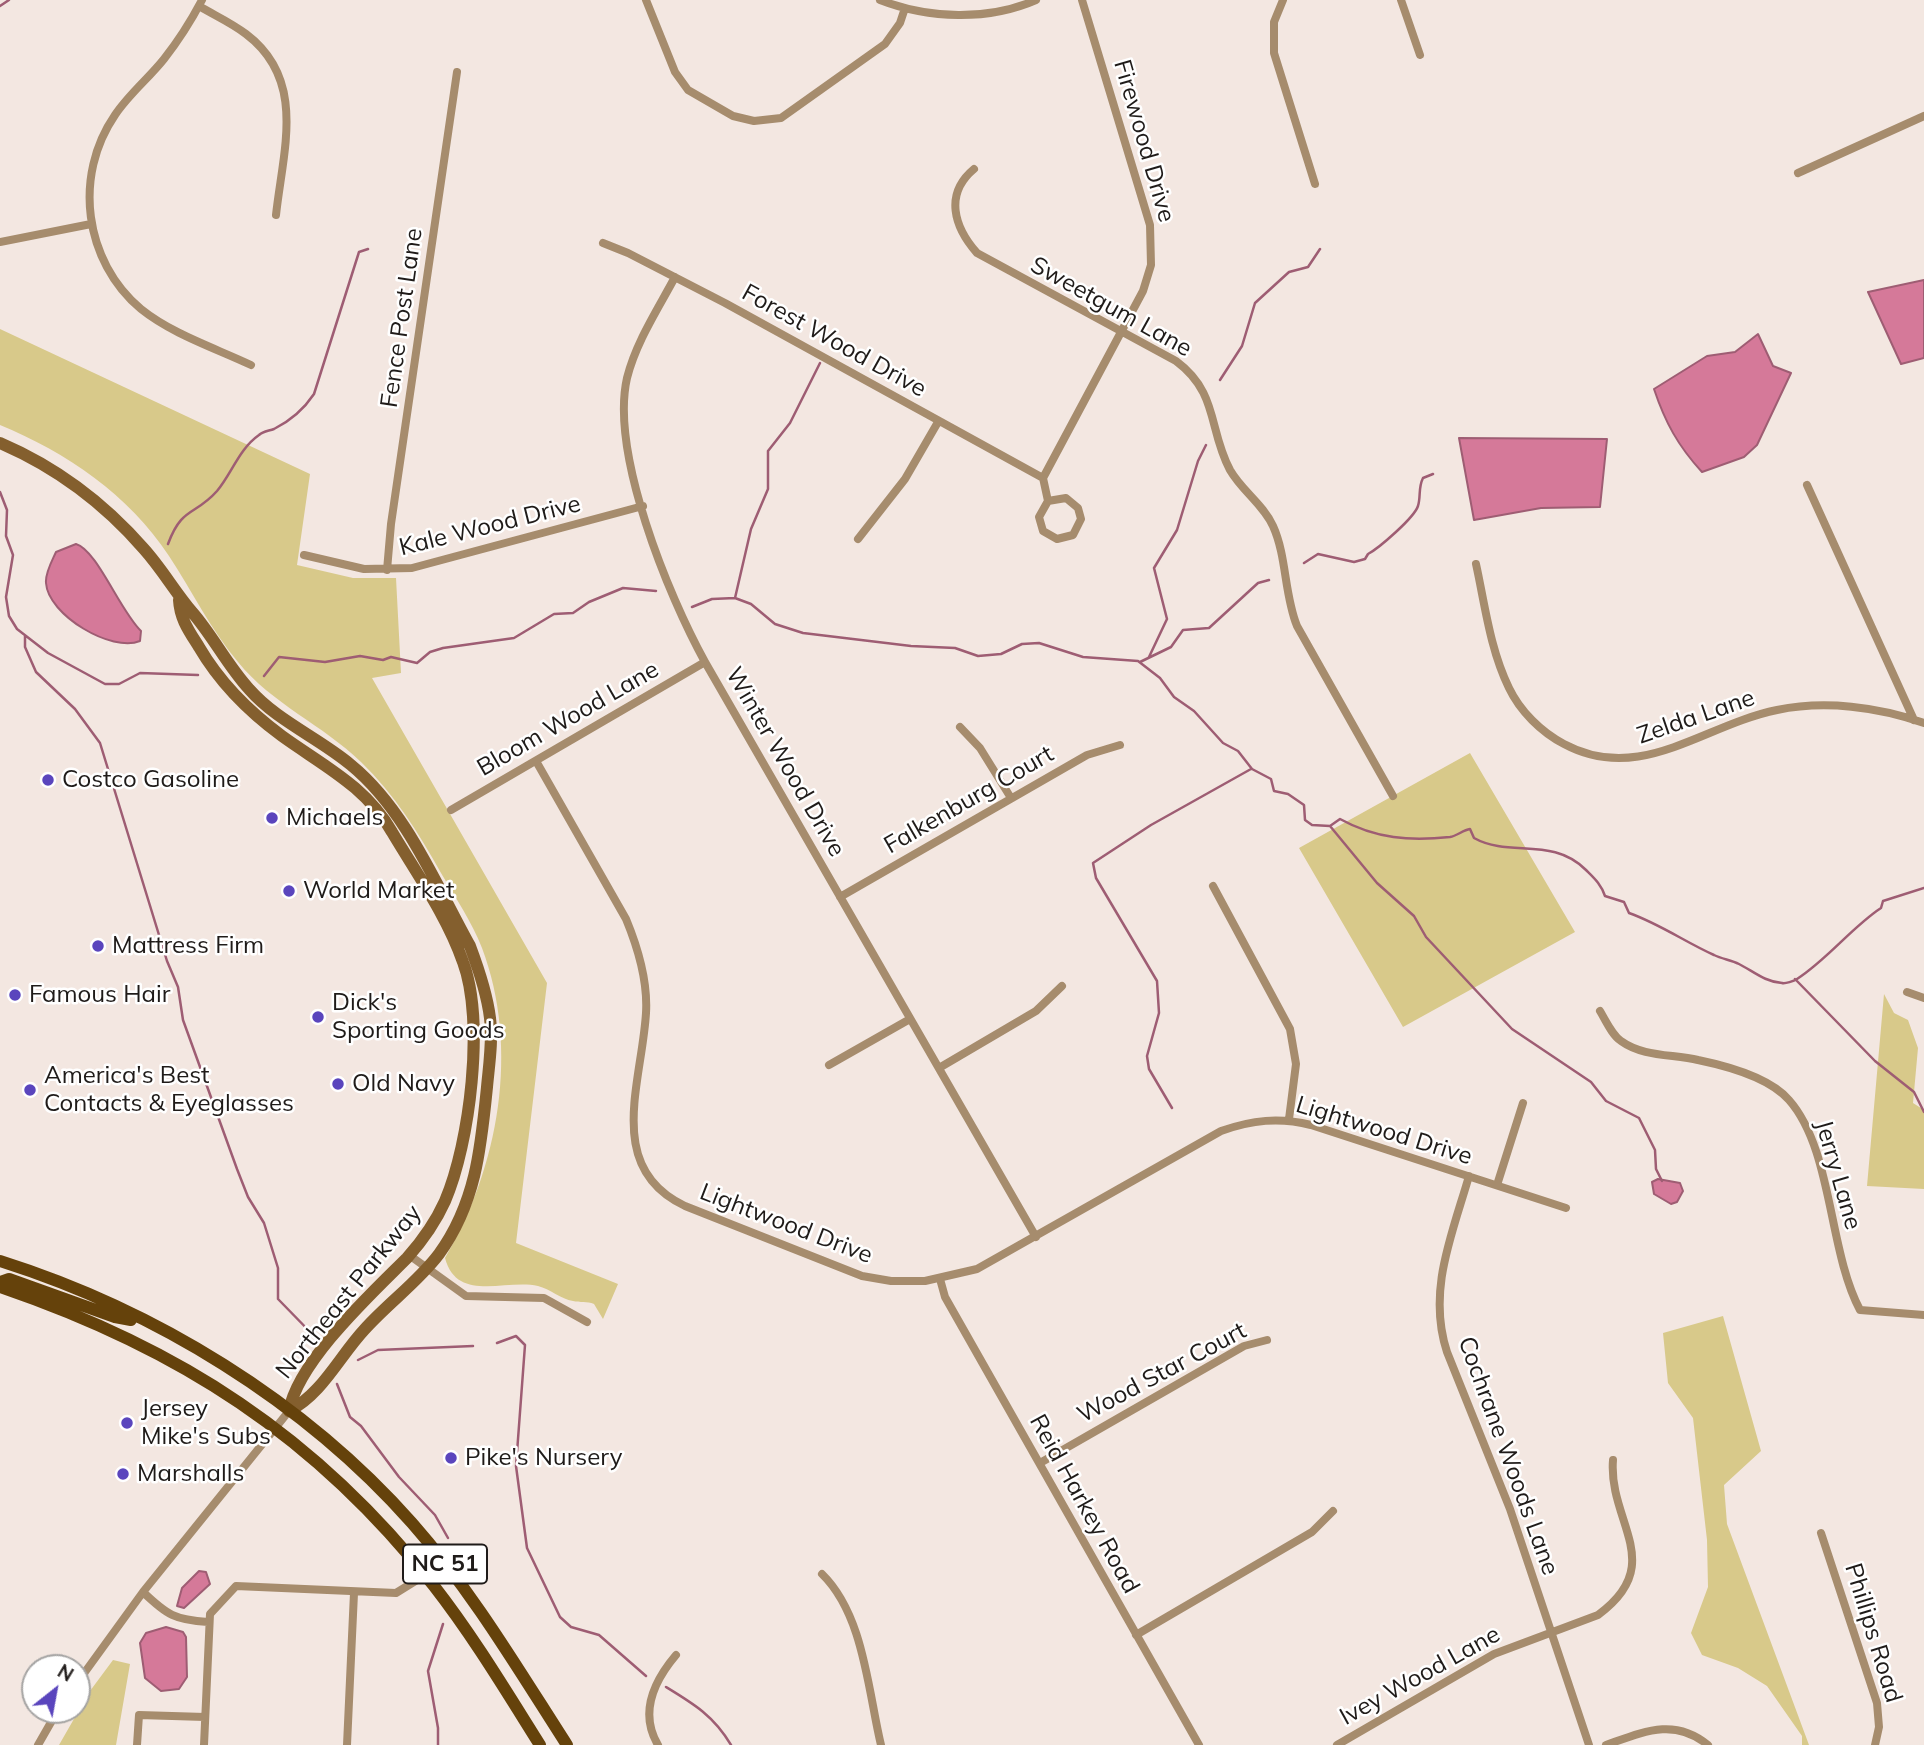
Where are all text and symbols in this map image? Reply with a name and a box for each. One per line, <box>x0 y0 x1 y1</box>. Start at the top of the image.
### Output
street label: Firewood Drive <box>1107 57 1181 225</box>
street label: Fence Post Lane <box>375 226 429 410</box>
street label: Sweetgum Lane <box>1025 251 1197 363</box>
street label: Forest Wood Drive <box>737 278 931 404</box>
street label: Kale Wood Drive <box>396 490 584 562</box>
street label: Bloom Wood Lane <box>472 655 664 783</box>
street label: Winter Wood Drive <box>719 662 851 862</box>
street label: Zelda Lane <box>1633 683 1759 751</box>
street label: Falkenburg Court <box>879 740 1059 860</box>
place label: Costco Gasoline <box>62 766 239 794</box>
marker: Costco Gasoline <box>40 772 56 788</box>
place label: Michaels <box>286 804 383 832</box>
marker: Michaels <box>264 810 280 826</box>
place label: World Market <box>303 877 454 905</box>
marker: World Market <box>281 883 297 899</box>
place label: Mattress Firm <box>112 932 264 960</box>
marker: Mattress Firm <box>90 938 106 954</box>
place label: Famous Hair <box>29 981 170 1009</box>
marker: Famous Hair <box>7 987 23 1003</box>
place label: Dick's Sporting Goods <box>332 989 505 1045</box>
marker: Dick's Sporting Goods <box>310 1009 326 1025</box>
place label: America's Best Contacts & Eyeglasses <box>44 1062 294 1118</box>
place label: Old Navy <box>352 1070 455 1098</box>
marker: Old Navy <box>330 1076 346 1092</box>
marker: America's Best Contacts & Eyeglasses <box>22 1082 38 1098</box>
street label: Lightwood Drive <box>1292 1091 1476 1171</box>
street label: Jerry Lane <box>1809 1117 1867 1233</box>
street label: Lightwood Drive <box>696 1178 876 1270</box>
street label: Northeast Parkway <box>270 1199 428 1385</box>
street label: Wood Star Court <box>1073 1316 1251 1430</box>
street label: Cochrane Woods Lane <box>1451 1333 1565 1579</box>
place label: Jersey Mike's Subs <box>141 1395 271 1451</box>
street label: Reid Harkey Road <box>1023 1410 1145 1598</box>
marker: Jersey Mike's Subs <box>119 1415 135 1431</box>
place label: Pike's Nursery <box>465 1444 622 1472</box>
marker: Pike's Nursery <box>443 1450 459 1466</box>
place label: Marshalls <box>137 1460 244 1488</box>
marker: Marshalls <box>115 1466 131 1482</box>
road number: NC 51 <box>403 1544 487 1583</box>
street label: Phillips Road <box>1838 1560 1908 1706</box>
street label: Ivey Wood Lane <box>1335 1620 1505 1732</box>
north arrow <box>21 1654 91 1724</box>
text: N <box>53 1659 78 1687</box>

